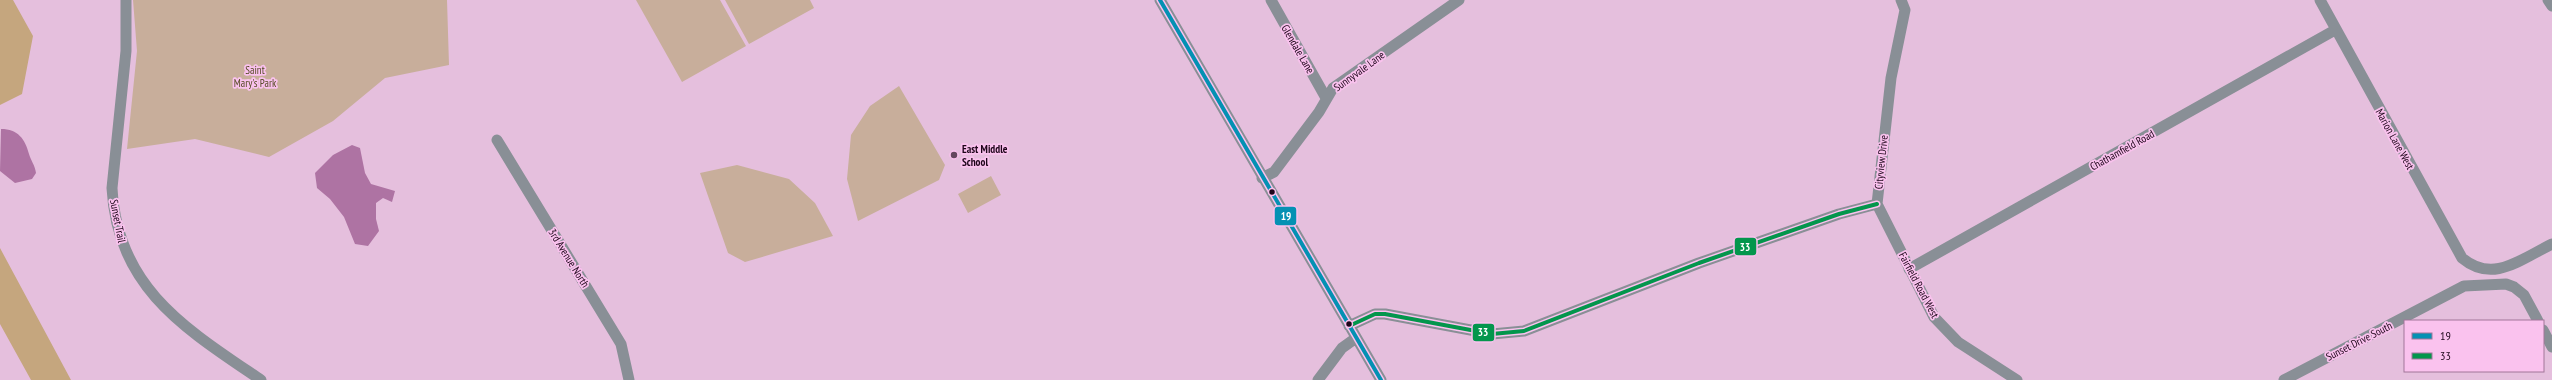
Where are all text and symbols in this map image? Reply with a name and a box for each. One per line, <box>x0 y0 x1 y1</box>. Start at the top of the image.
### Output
street label: Glendale Lane <box>1278 22 1318 76</box>
street label: Sunnyvale Lane <box>1331 48 1388 94</box>
park label: Saint Mary's Park <box>234 63 277 90</box>
street label: Marion Lane West <box>2373 106 2417 172</box>
street label: Chathamfield Road <box>2087 126 2157 173</box>
street label: Cityview Drive <box>1871 134 1891 190</box>
place label: East Middle School <box>962 142 1008 169</box>
marker: East Middle School <box>949 150 959 160</box>
unlabelled marker <box>1267 187 1277 197</box>
street label: Sunset Trail <box>107 198 129 244</box>
line badge: 19 <box>1274 206 1297 226</box>
text: 19 <box>1281 209 1291 223</box>
street label: 3rd Avenue North <box>545 226 593 290</box>
line badge: 33 <box>1734 237 1757 256</box>
text: 33 <box>1740 240 1750 254</box>
street label: Fairfield Road West <box>1896 250 1942 320</box>
street label: Sunset Drive South <box>2324 318 2395 364</box>
unlabelled marker <box>1344 319 1354 329</box>
legend <box>2404 320 2544 372</box>
line badge: 33 <box>1472 323 1495 342</box>
text: 33 <box>1478 325 1488 339</box>
text: 19 <box>2440 328 2451 343</box>
text: 33 <box>2440 348 2451 363</box>

